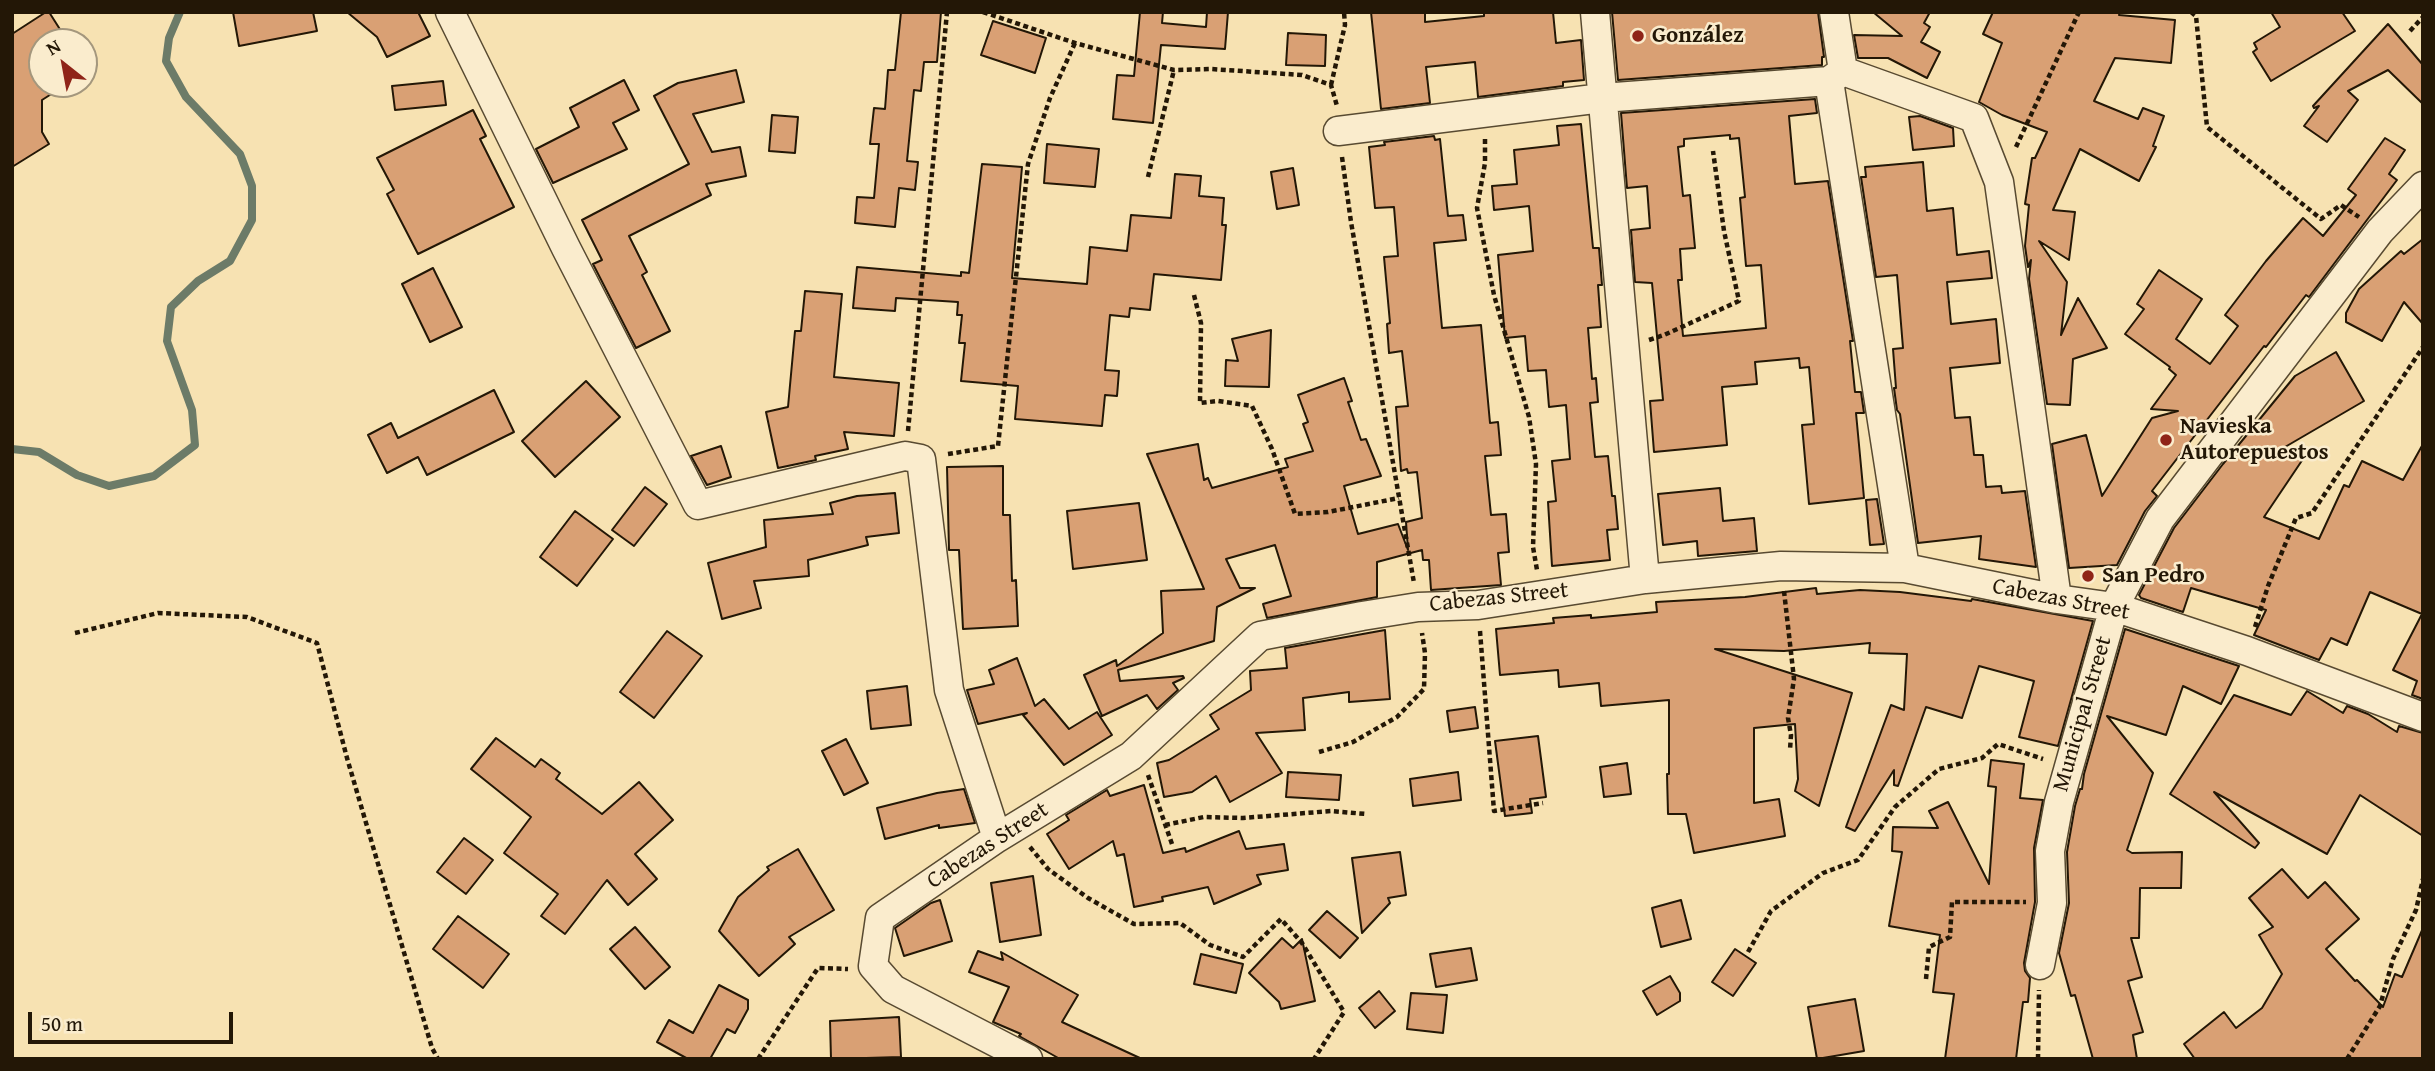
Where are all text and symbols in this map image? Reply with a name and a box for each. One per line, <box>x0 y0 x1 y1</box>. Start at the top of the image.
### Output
place label: González <box>1652 22 1744 50</box>
north arrow <box>28 28 98 98</box>
marker: González <box>1630 28 1646 44</box>
text: N <box>41 31 66 62</box>
place label: Navieska Autorepuestos <box>2180 413 2329 467</box>
marker: Navieska Autorepuestos <box>2158 432 2174 448</box>
place label: San Pedro <box>2102 562 2205 590</box>
marker: San Pedro <box>2080 568 2096 584</box>
street label: Cabezas Street <box>1990 573 2132 627</box>
street label: Cabezas Street <box>1428 577 1570 619</box>
street label: Municipal Street <box>2048 633 2118 795</box>
street label: Cabezas Street <box>922 796 1054 896</box>
scale bar <box>32 998 236 1042</box>
text: 50 m <box>41 1008 83 1039</box>

